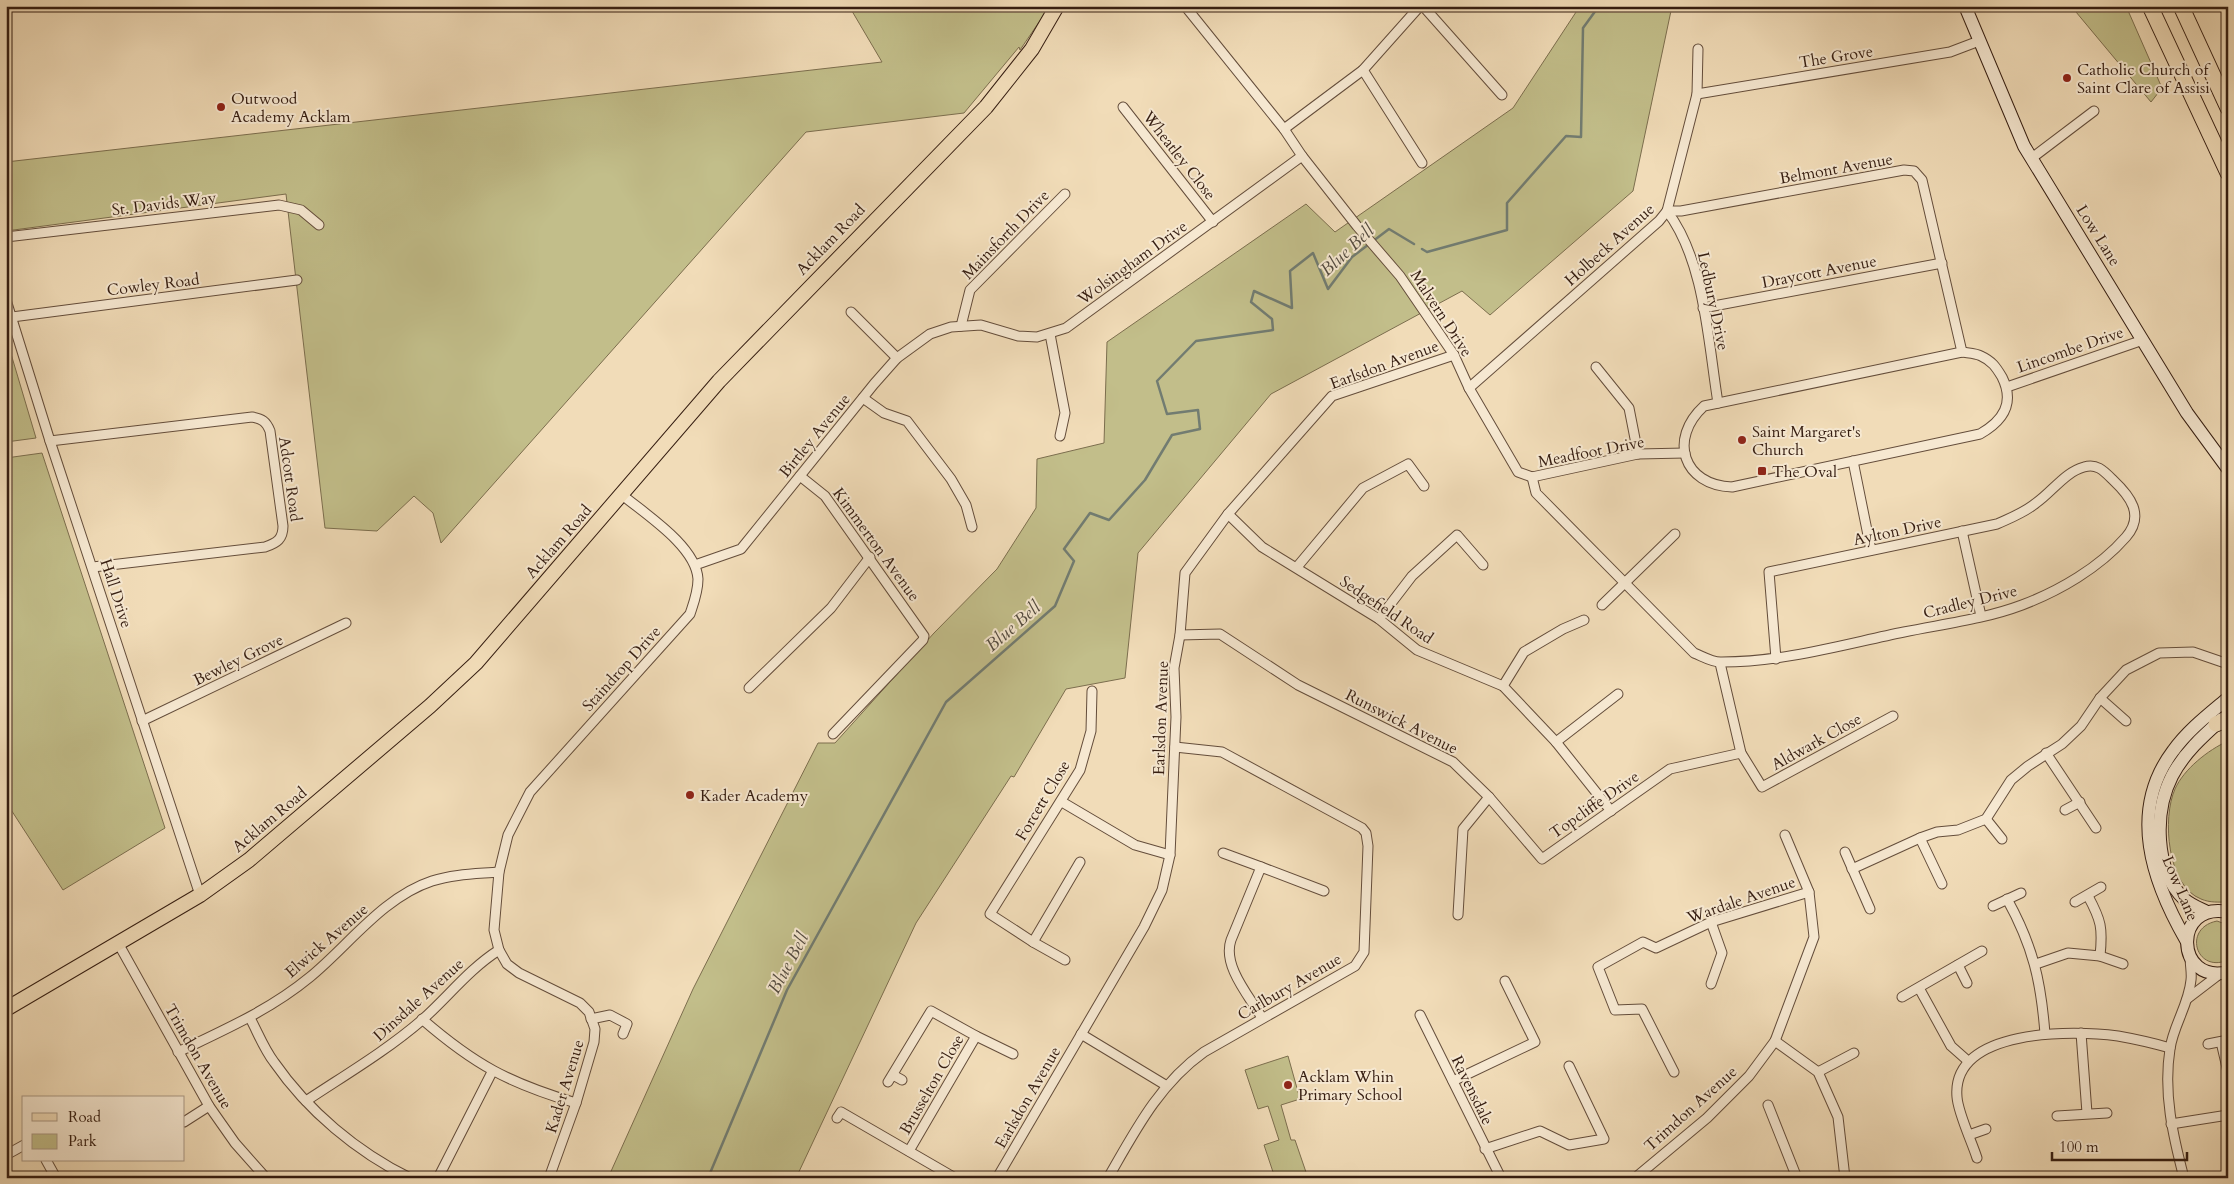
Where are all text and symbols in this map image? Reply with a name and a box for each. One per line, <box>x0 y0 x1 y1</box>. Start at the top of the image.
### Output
street label: The Grove <box>1798 40 1875 74</box>
place label: Catholic Church of Saint Clare of Assisi <box>2077 59 2211 99</box>
marker: Catholic Church of Saint Clare of Assisi <box>2061 72 2073 84</box>
place label: Outwood Academy Acklam <box>231 88 351 128</box>
marker: Outwood Academy Acklam <box>215 101 227 113</box>
street label: Wheatley Close <box>1137 106 1221 205</box>
street label: Belmont Avenue <box>1778 148 1895 190</box>
street label: Mainsforth Drive <box>957 185 1054 284</box>
street label: St. Davids Way <box>111 187 218 221</box>
street label: Holbeck Avenue <box>1560 198 1659 291</box>
street label: Acklam Road <box>791 199 871 280</box>
street label: Low Lane <box>2071 201 2126 270</box>
street label: Wolsingham Drive <box>1073 216 1192 311</box>
water label: Blue Bell <box>1315 218 1381 282</box>
street label: Ledbury Drive <box>1692 250 1734 352</box>
street label: Draycott Avenue <box>1760 250 1878 294</box>
street label: Malvern Drive <box>1405 266 1477 361</box>
street label: Cowley Road <box>106 268 201 302</box>
street label: Lincombe Drive <box>2014 321 2127 379</box>
street label: Earlsdon Avenue <box>1327 335 1442 395</box>
street label: Birtley Avenue <box>774 389 855 482</box>
place label: Saint Margaret's Church <box>1752 421 1861 461</box>
street label: Meadfoot Drive <box>1536 431 1646 473</box>
marker: Saint Margaret's Church <box>1736 434 1748 446</box>
street label: Adcott Road <box>273 435 307 523</box>
place label: The Oval <box>1772 461 1837 483</box>
marker: The Oval <box>1756 465 1768 477</box>
street label: Kimmerton Avenue <box>827 483 925 606</box>
street label: Acklam Road <box>521 500 597 583</box>
street label: Aylton Drive <box>1851 511 1943 551</box>
street label: Hall Drive <box>95 556 138 631</box>
street label: Sedgefield Road <box>1335 570 1438 650</box>
street label: Cradley Drive <box>1921 580 2020 624</box>
water label: Blue Bell <box>980 595 1047 657</box>
street label: Staindrop Drive <box>577 621 666 716</box>
street label: Bewley Grove <box>190 629 287 691</box>
street label: Earlsdon Avenue <box>1148 660 1174 776</box>
street label: Runswick Avenue <box>1341 684 1462 760</box>
street label: Aldwark Close <box>1767 708 1866 776</box>
street label: Forcett Close <box>1010 756 1075 845</box>
street label: Topcliffe Drive <box>1545 766 1644 844</box>
street label: Acklam Road <box>228 782 312 858</box>
place label: Kader Academy <box>700 785 809 807</box>
marker: Kader Academy <box>684 789 696 801</box>
street label: Low Lane <box>2157 853 2204 924</box>
street label: Wardale Avenue <box>1683 871 1799 929</box>
street label: Elwick Avenue <box>280 899 373 983</box>
water label: Blue Bell <box>762 927 815 998</box>
street label: Carlbury Avenue <box>1233 948 1346 1026</box>
street label: Dinsdale Avenue <box>369 953 469 1046</box>
street label: Trimdon Avenue <box>159 1000 237 1113</box>
street label: Brusselton Close <box>894 1030 969 1139</box>
street label: Kader Avenue <box>540 1037 590 1136</box>
street label: Earlsdon Avenue <box>990 1042 1066 1153</box>
street label: Ravensdale <box>1446 1052 1498 1129</box>
street label: Trimdon Avenue <box>1639 1061 1742 1156</box>
place label: Acklam Whin Primary School <box>1298 1066 1402 1106</box>
marker: Acklam Whin Primary School <box>1282 1079 1294 1091</box>
legend <box>22 1096 185 1162</box>
text: Road <box>68 1107 101 1127</box>
scale bar <box>2052 1129 2186 1161</box>
text: Park <box>68 1131 97 1151</box>
text: 100 m <box>2059 1137 2099 1157</box>

